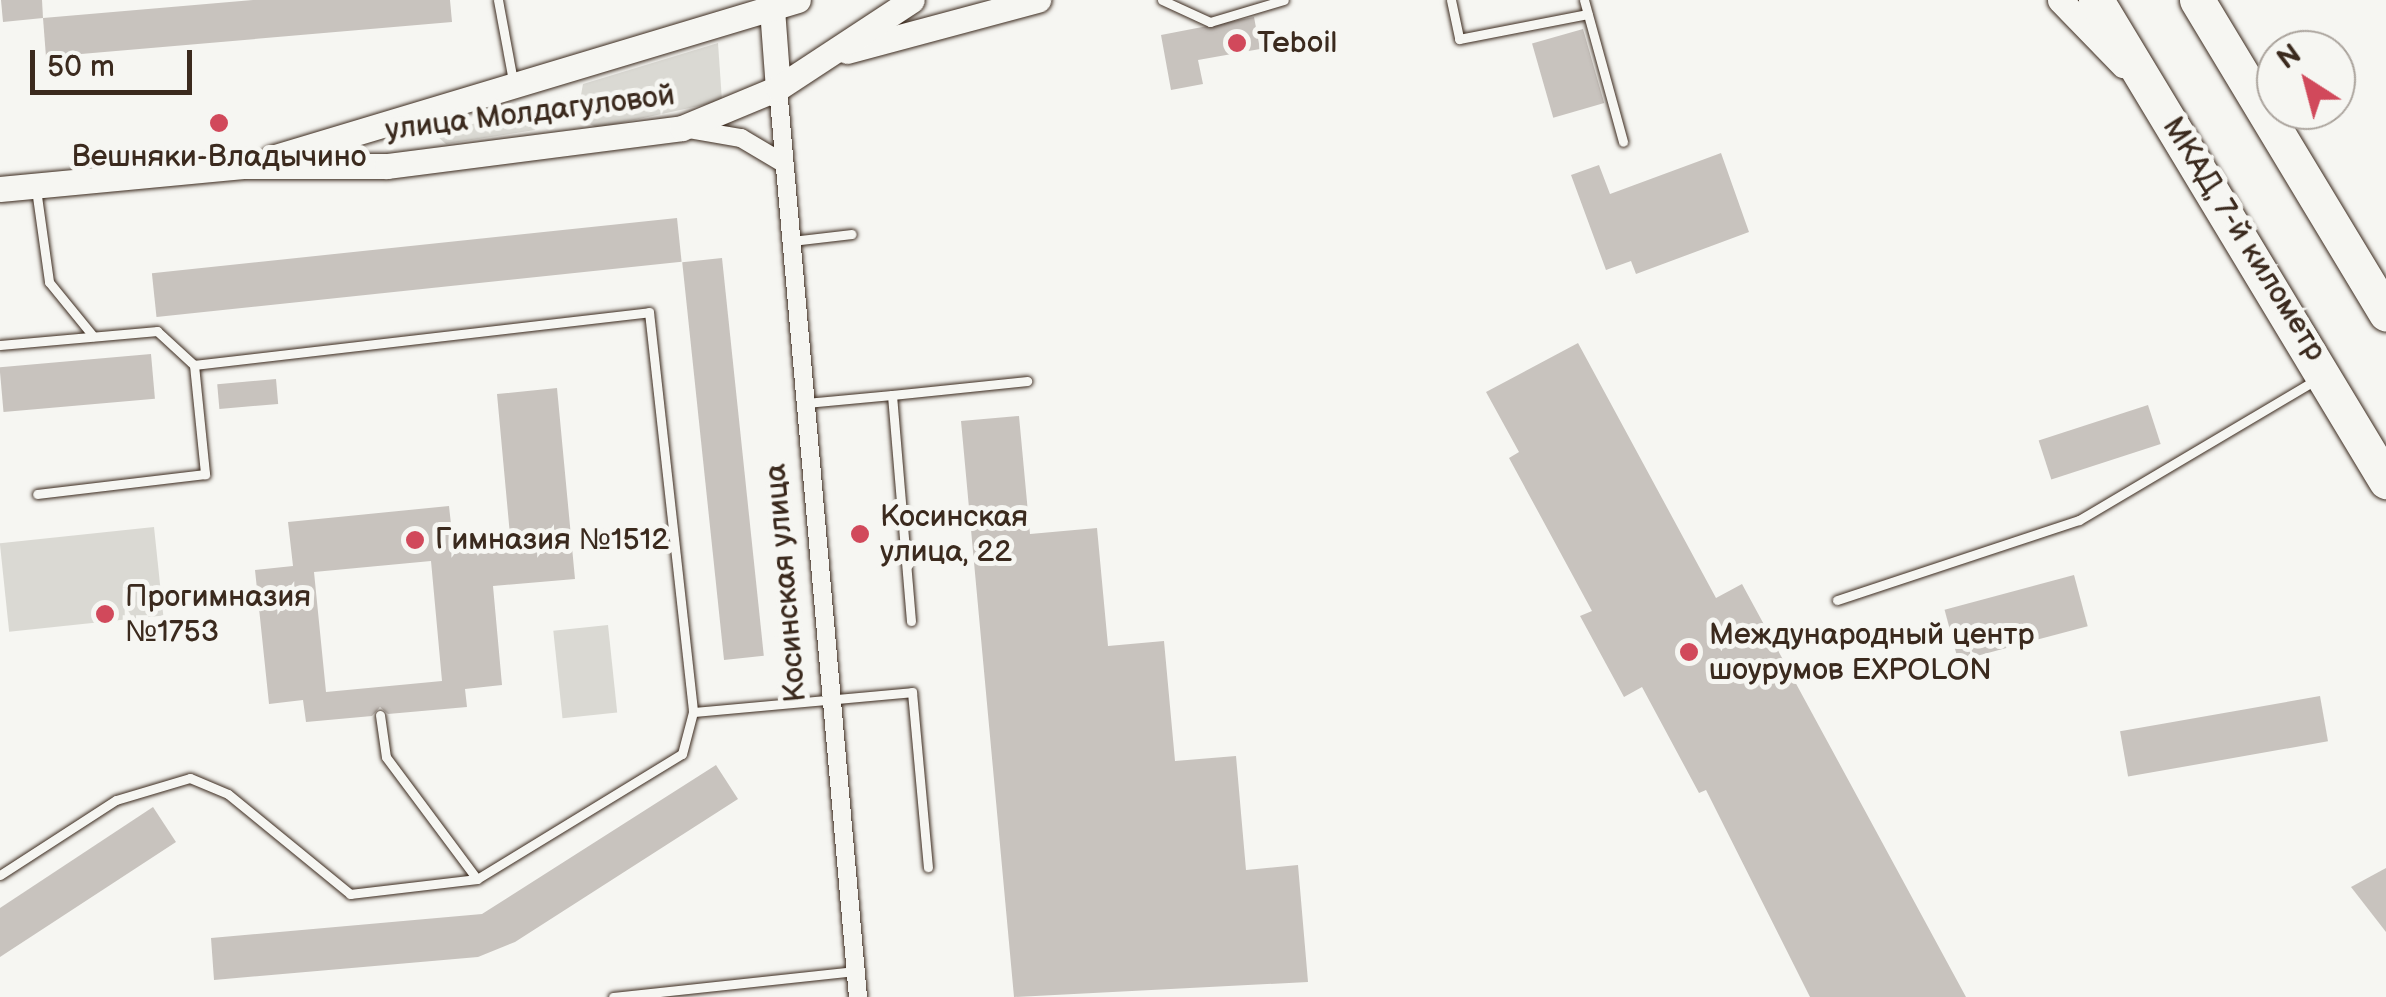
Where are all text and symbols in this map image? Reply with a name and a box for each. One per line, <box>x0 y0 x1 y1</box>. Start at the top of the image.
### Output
place label: Teboil <box>1257 25 1337 61</box>
scale bar <box>35 30 198 92</box>
north arrow <box>2256 30 2356 130</box>
marker: Teboil <box>1226 32 1248 54</box>
text: N <box>2271 37 2307 76</box>
text: 50 m <box>47 49 115 85</box>
street label: улица Молдагуловой <box>383 77 677 149</box>
street label: МКАД, 7-й километр <box>2154 110 2334 368</box>
marker: Вешняки-Владычино <box>208 112 230 134</box>
place label: Вешняки-Владычино <box>72 139 366 175</box>
street label: Косинская улица <box>758 462 814 704</box>
place label: Косинская улица, 22 <box>880 499 1028 570</box>
place label: Гимназия №1512 <box>435 522 669 558</box>
marker: Косинская улица, 22 <box>849 523 871 545</box>
marker: Гимназия №1512 <box>404 529 426 551</box>
place label: Прогимназия №1753 <box>125 579 311 650</box>
marker: Прогимназия №1753 <box>94 603 116 625</box>
place label: Международный центр шоурумов EXPOLON <box>1709 617 2034 688</box>
marker: Международный центр шоурумов EXPOLON <box>1678 641 1700 663</box>

